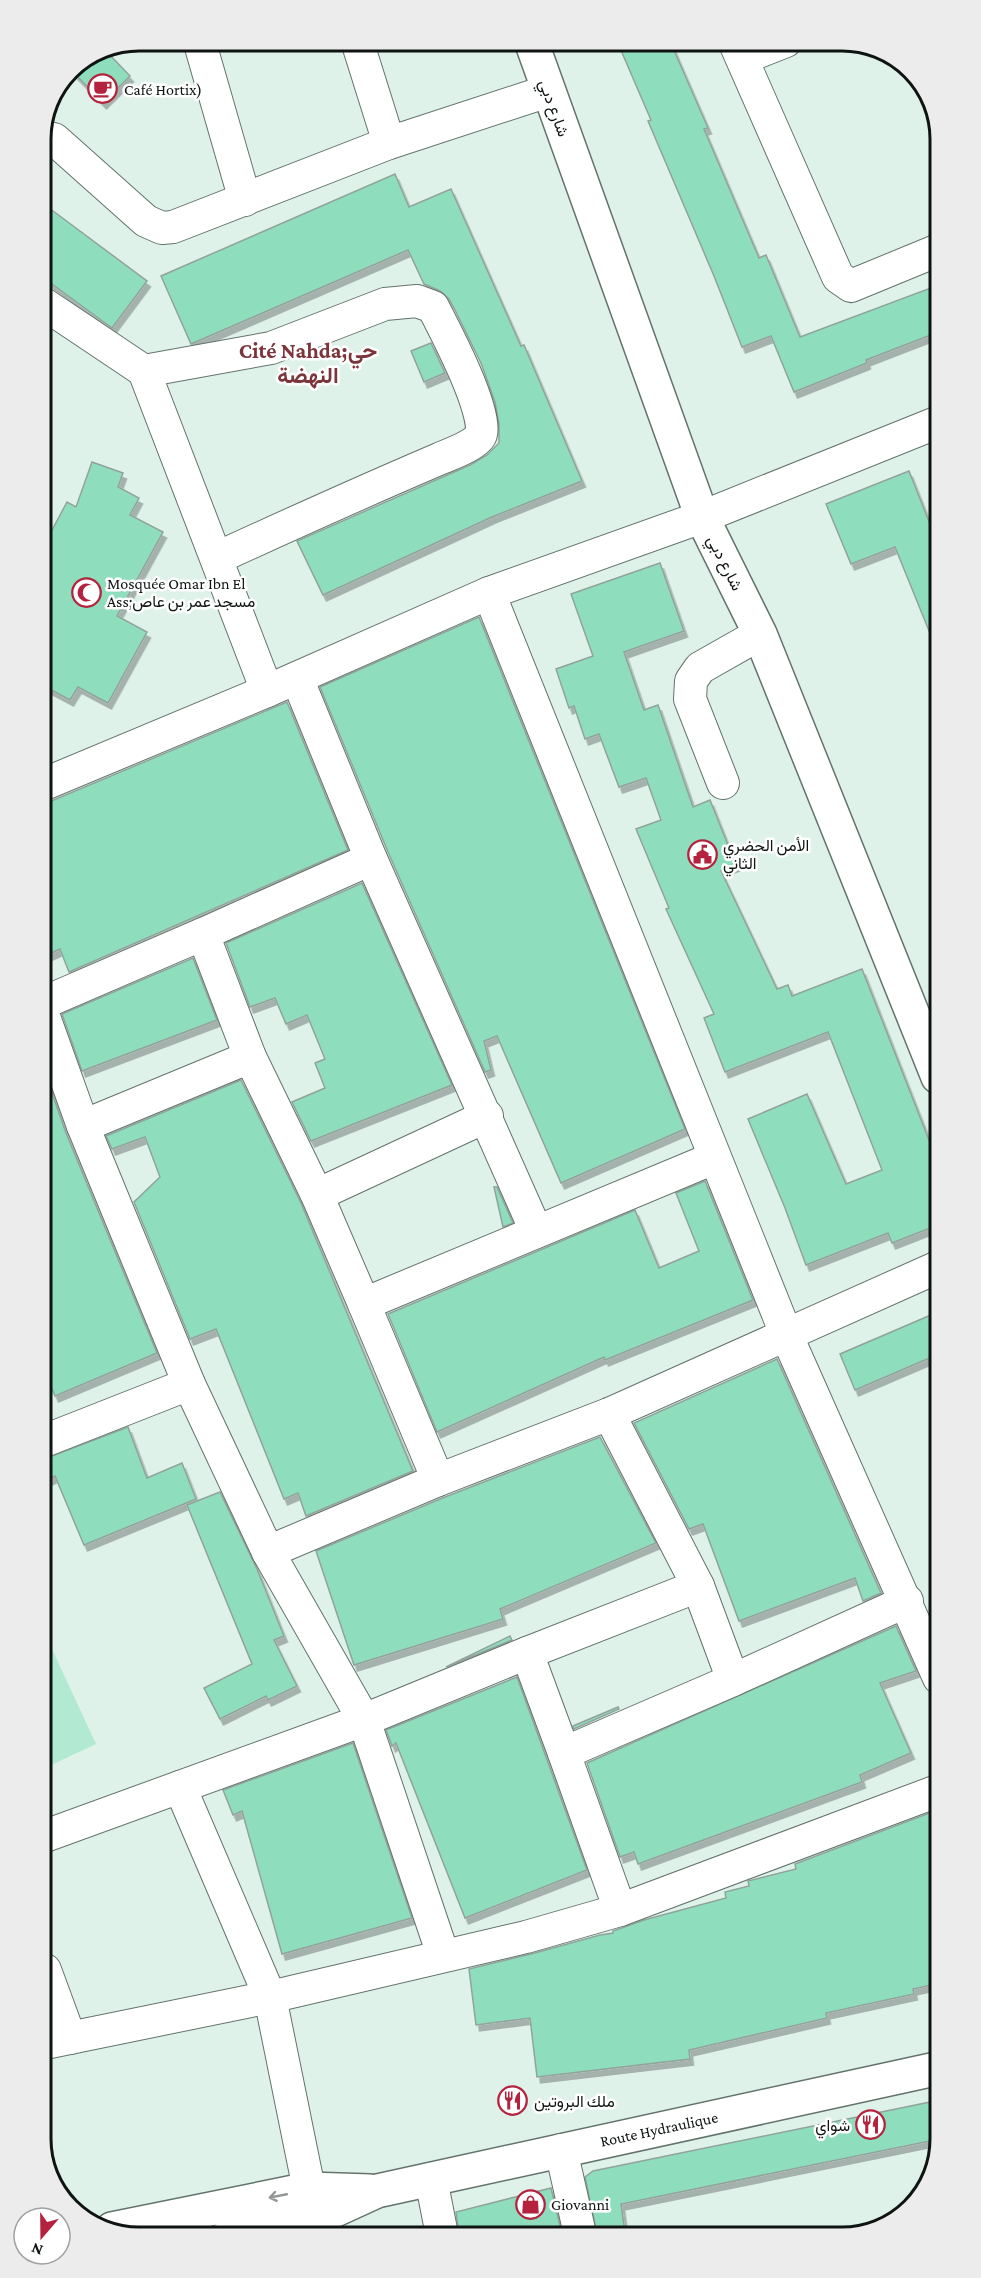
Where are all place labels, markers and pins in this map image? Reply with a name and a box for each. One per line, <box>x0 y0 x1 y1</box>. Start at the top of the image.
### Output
cafe icon: Café Hortix) <box>87 73 119 105</box>
place label: Café Hortix) <box>124 81 202 99</box>
place label: Mosquée Omar Ibn El Ass;مسجد عمر بن عاص <box>107 575 255 612</box>
mosque icon: Mosquée Omar Ibn El Ass;مسجد عمر بن عاص <box>70 576 102 608</box>
place label: الأمن الحضري الثاني <box>723 837 809 877</box>
public building icon: الأمن الحضري الثاني <box>686 838 718 870</box>
restaurant icon: ملك البروتين <box>497 2085 529 2117</box>
place label: ملك البروتين <box>534 2093 615 2112</box>
restaurant icon: شواي <box>855 2109 887 2141</box>
place label: شواي <box>815 2117 850 2139</box>
shop icon: Giovanni <box>514 2188 546 2220</box>
place label: Giovanni <box>551 2196 609 2213</box>

